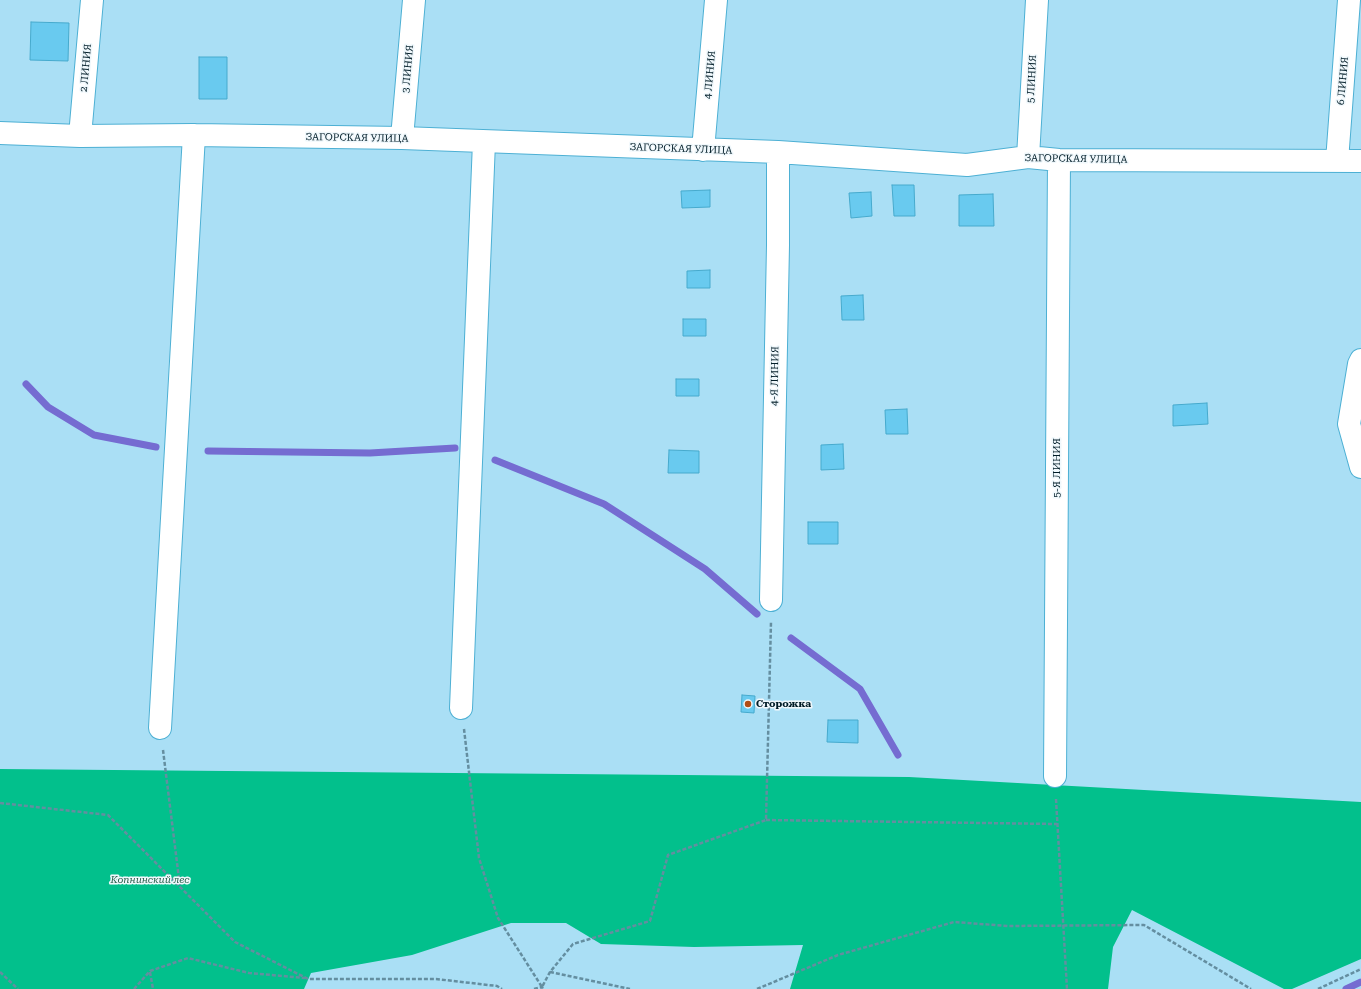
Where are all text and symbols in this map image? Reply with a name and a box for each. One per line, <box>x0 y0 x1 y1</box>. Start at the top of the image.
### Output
street label: 2 ЛИНИЯ <box>78 43 94 93</box>
street label: 3 ЛИНИЯ <box>400 44 416 94</box>
street label: 4 ЛИНИЯ <box>702 50 718 100</box>
street label: 5 ЛИНИЯ <box>1025 55 1039 103</box>
street label: 6 ЛИНИЯ <box>1335 56 1351 106</box>
street label: ЗАГОРСКАЯ УЛИЦА <box>305 131 409 145</box>
street label: ЗАГОРСКАЯ УЛИЦА <box>629 141 733 157</box>
street label: ЗАГОРСКАЯ УЛИЦА <box>1024 152 1128 166</box>
street label: 4-Я ЛИНИЯ <box>768 346 782 406</box>
street label: 5-Я ЛИНИЯ <box>1051 438 1063 498</box>
place label: Сторожка <box>756 698 811 710</box>
marker: Сторожка <box>743 699 753 709</box>
park label: Копнинский лес <box>111 874 189 886</box>

